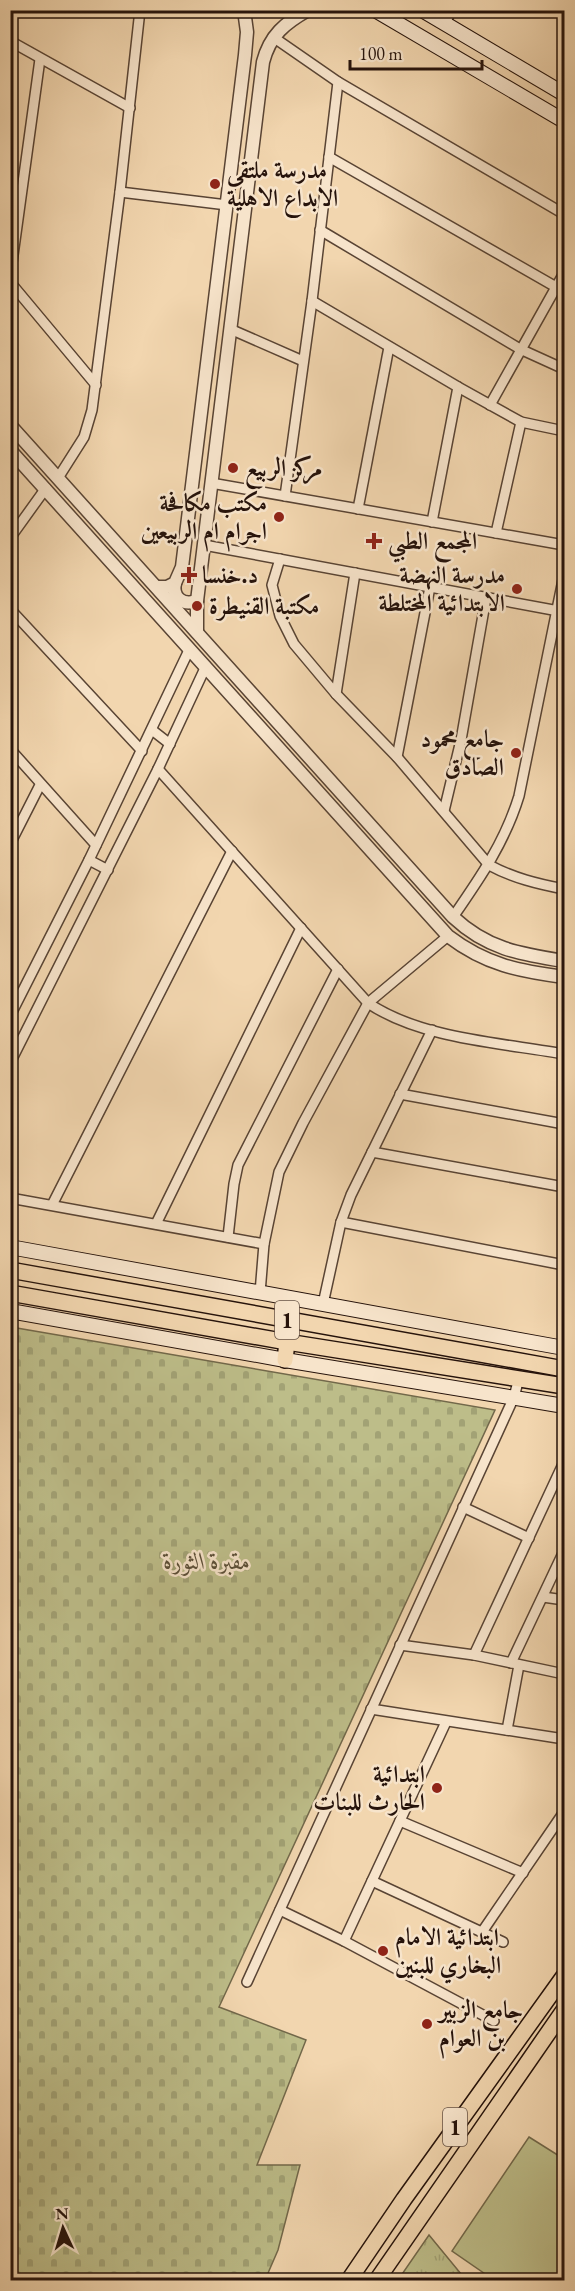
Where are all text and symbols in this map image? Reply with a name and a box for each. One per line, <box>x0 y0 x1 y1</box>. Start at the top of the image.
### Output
scale bar <box>350 33 482 71</box>
text: 100 m <box>359 42 403 65</box>
place label: مدرسة ملتقى الابداع الاهلية <box>226 154 338 218</box>
marker: مدرسة ملتقى الابداع الاهلية <box>208 177 222 191</box>
place label: مركز الربيع <box>245 452 322 490</box>
marker: مركز الربيع <box>226 461 240 475</box>
place label: مكتب مكافحة اجرام ام الربيعين <box>141 487 267 552</box>
marker: مكتب مكافحة اجرام ام الربيعين <box>272 510 286 524</box>
place label: المجمع الطبي <box>388 525 477 563</box>
marker: المجمع الطبي <box>365 532 383 550</box>
place label: د.خنسا <box>202 559 258 590</box>
place label: مدرسة النهضة الابتدائية المختلطة <box>379 559 505 618</box>
marker: د.خنسا <box>180 566 198 584</box>
marker: مدرسة النهضة الابتدائية المختلطة <box>510 582 524 596</box>
place label: مكتبة القنيطرة <box>209 590 319 621</box>
marker: مكتبة القنيطرة <box>190 599 204 613</box>
place label: جامع محمود الصادق <box>421 723 504 782</box>
marker: جامع محمود الصادق <box>509 746 523 760</box>
road number: 1 <box>275 1301 299 1339</box>
park label: مقبرة الثورة <box>162 1545 251 1576</box>
place label: ابتدائية الحارث للبنات <box>313 1758 425 1817</box>
marker: ابتدائية الحارث للبنات <box>430 1781 444 1795</box>
place label: ابتدائية الامام البخاري للبنين <box>395 1921 501 1984</box>
marker: ابتدائية الامام البخاري للبنين <box>376 1944 390 1958</box>
place label: جامع الزبير بن العوام <box>436 1994 523 2059</box>
marker: جامع الزبير بن العوام <box>420 2017 434 2031</box>
road number: 1 <box>443 2108 467 2146</box>
north arrow <box>33 2198 93 2258</box>
text: N <box>55 2203 69 2224</box>

